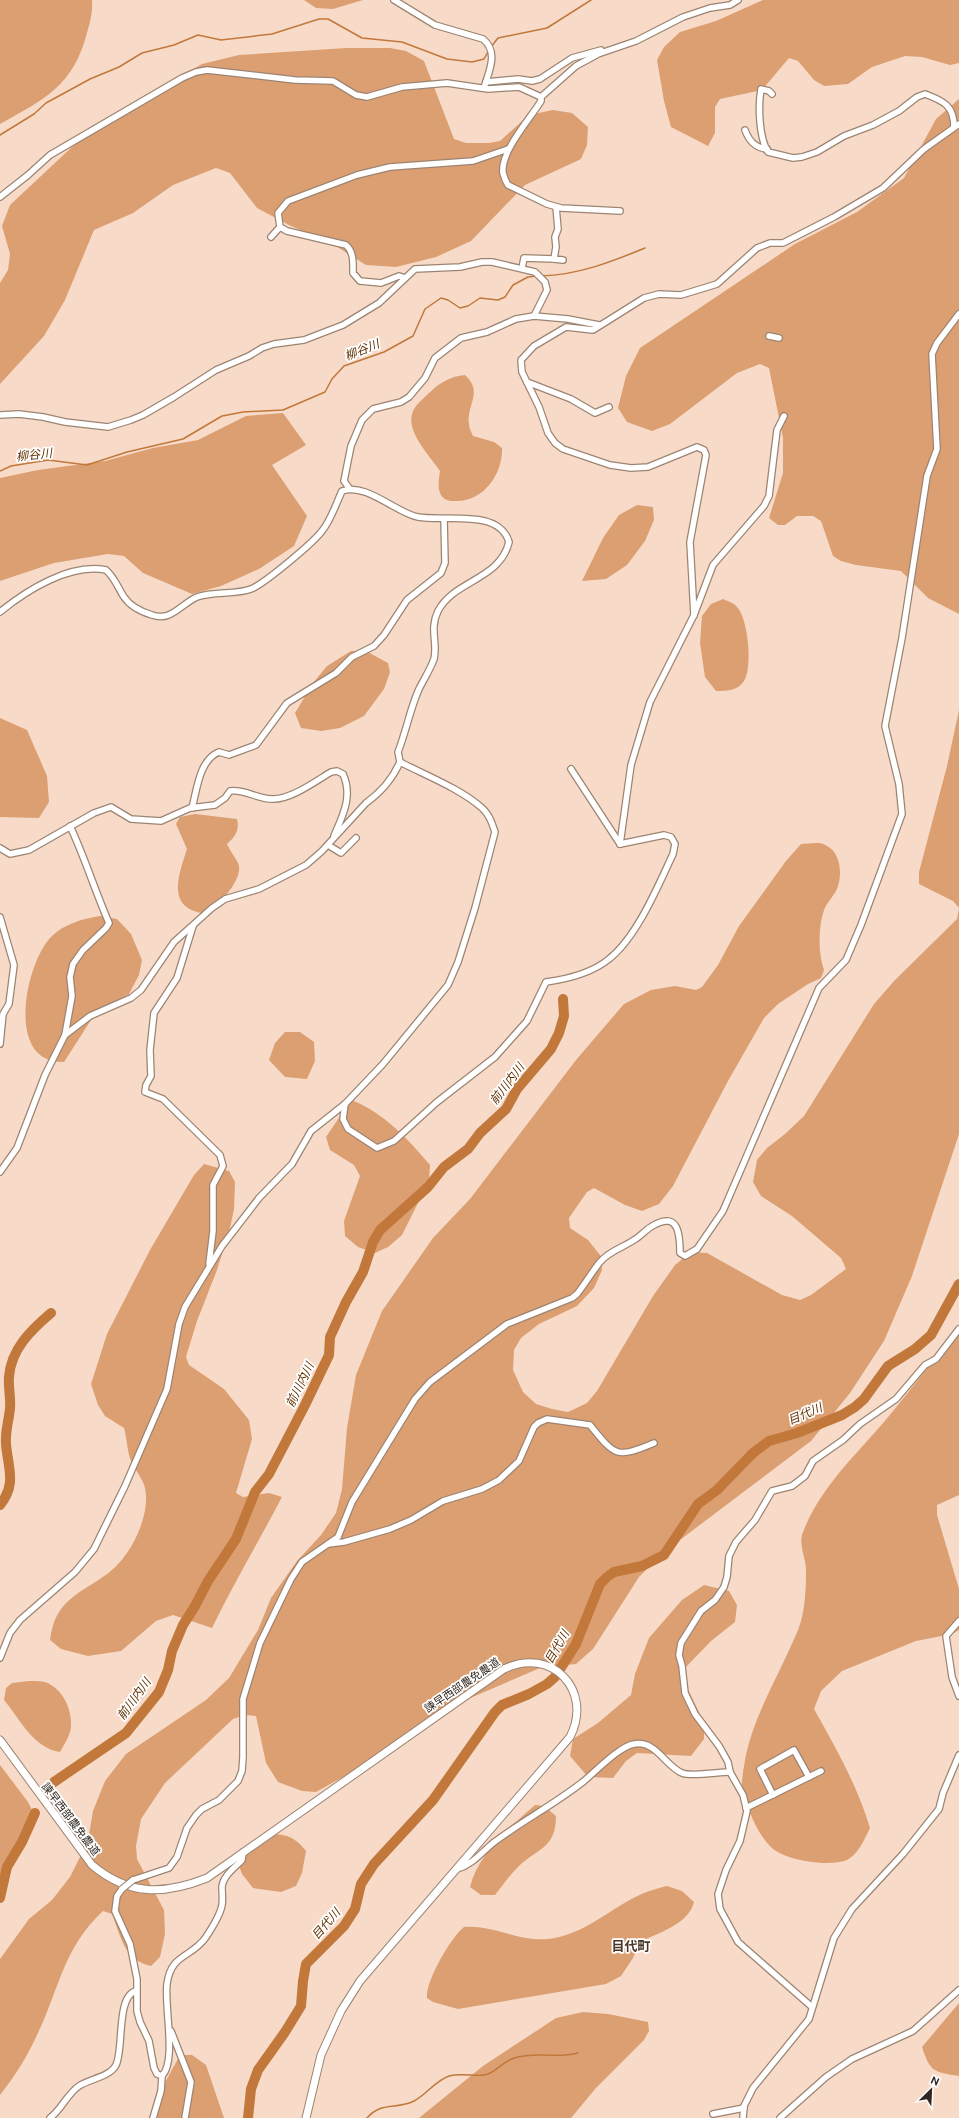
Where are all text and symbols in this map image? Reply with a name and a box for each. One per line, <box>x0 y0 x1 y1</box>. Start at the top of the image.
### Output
water label: 柳谷川 <box>343 336 383 362</box>
water label: 柳谷川 <box>15 446 55 463</box>
water label: 前川内川 <box>487 1059 527 1107</box>
water label: 前川内川 <box>283 1359 317 1409</box>
water label: 目代川 <box>786 1400 826 1427</box>
water label: 目代川 <box>542 1626 572 1666</box>
street label: 諫早西部農免農道 <box>422 1655 502 1715</box>
water label: 前川内川 <box>114 1674 154 1722</box>
street label: 諫早西部農免農道 <box>40 1780 102 1858</box>
water label: 目代川 <box>309 1904 344 1942</box>
district label: 目代町 <box>611 1939 651 1953</box>
north arrow <box>911 2070 951 2110</box>
text: N <box>929 2074 941 2088</box>

